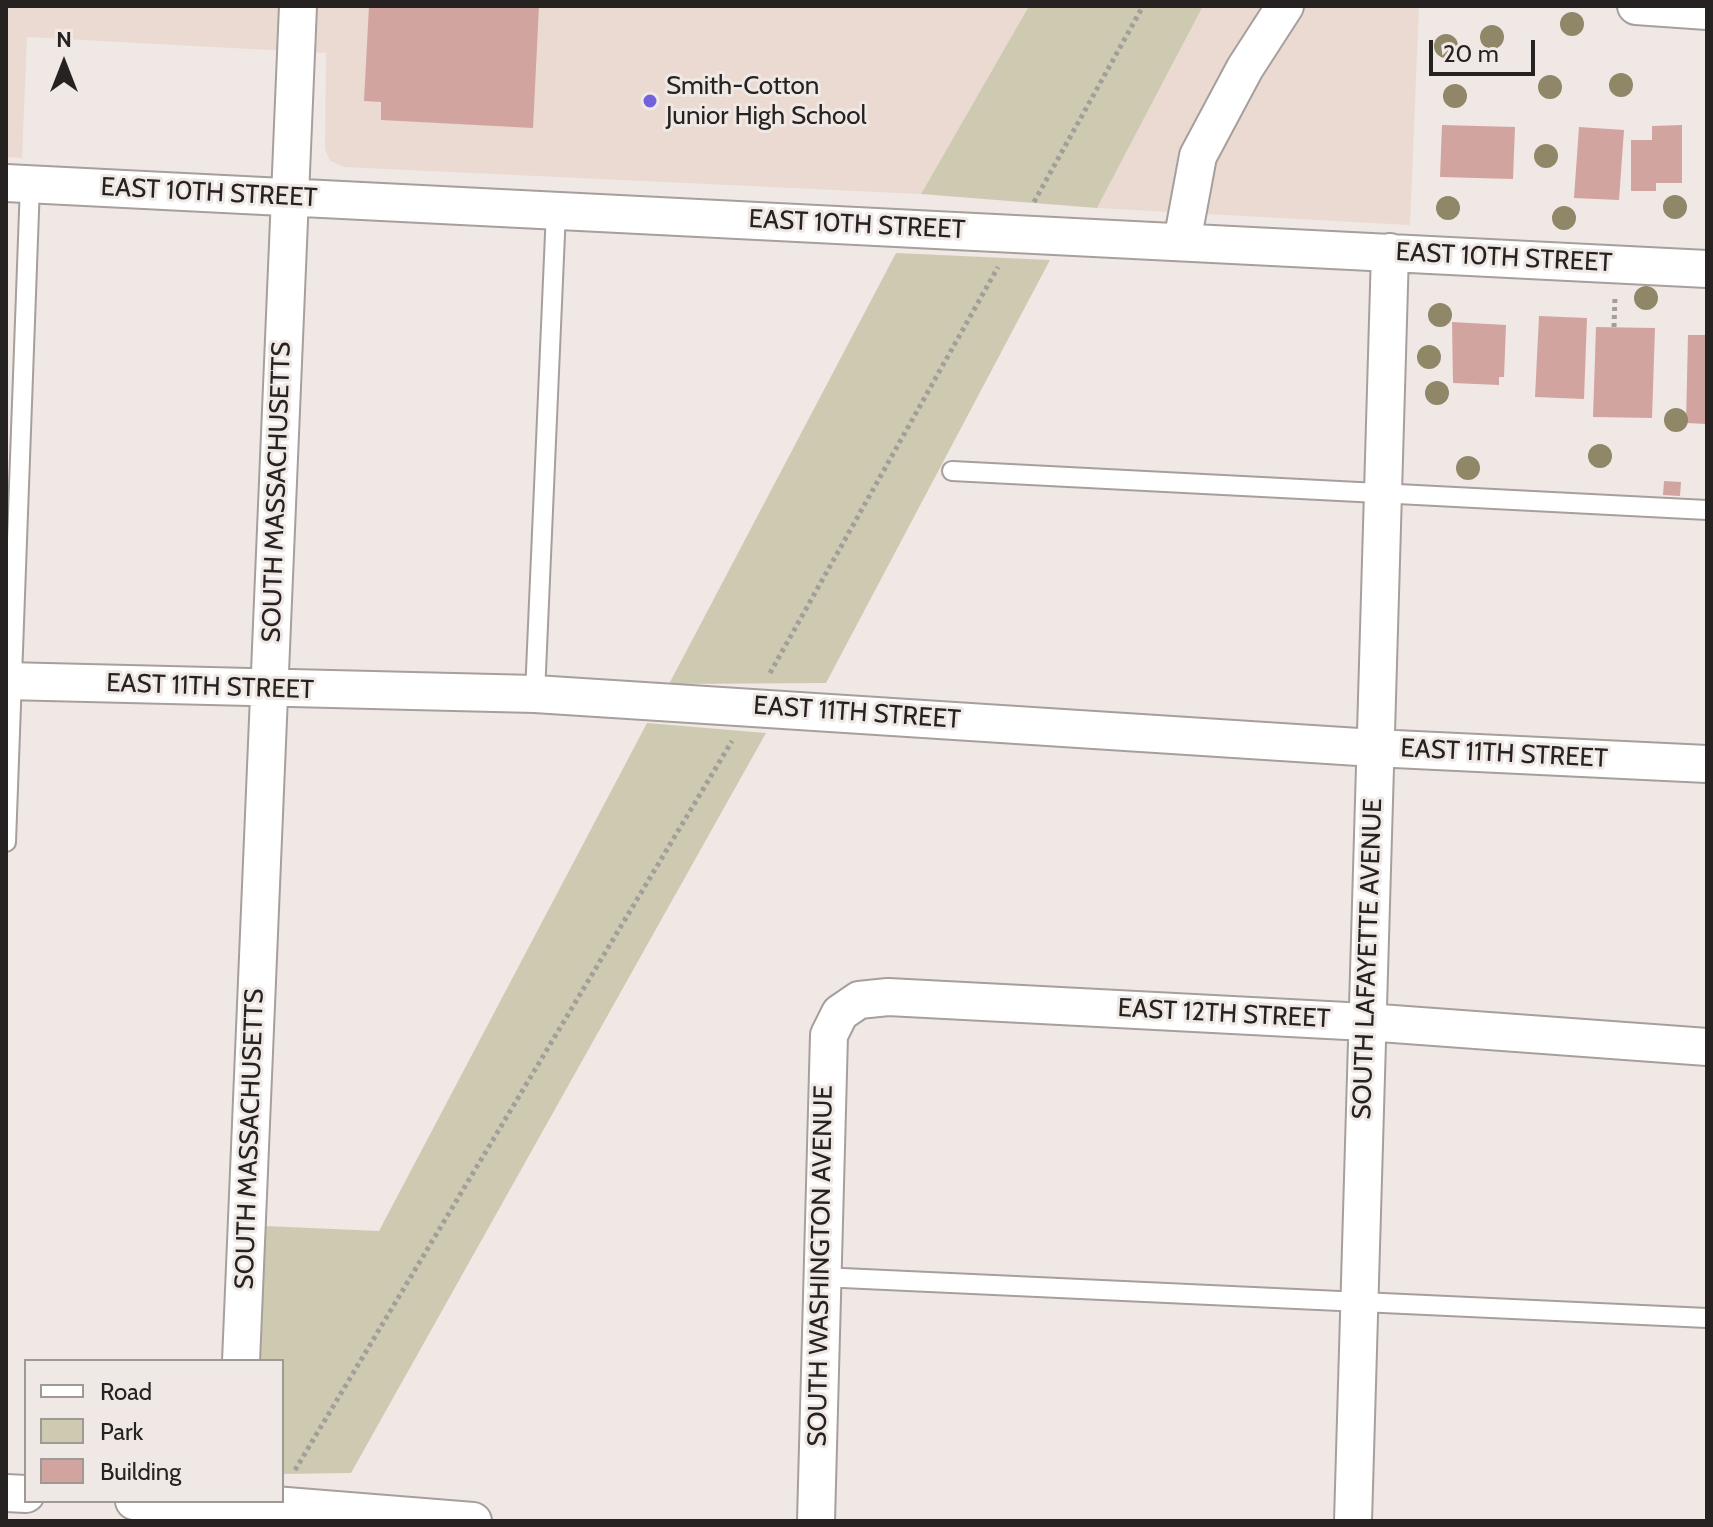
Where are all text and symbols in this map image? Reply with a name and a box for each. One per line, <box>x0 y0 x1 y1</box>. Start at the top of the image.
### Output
north arrow <box>24 24 104 104</box>
scale bar <box>1433 24 1539 74</box>
text: N <box>56 26 72 53</box>
text: 20 m <box>1443 39 1499 68</box>
place label: Smith-Cotton Junior High School <box>666 70 867 132</box>
marker: Smith-Cotton Junior High School <box>641 92 659 110</box>
street label: EAST 10TH STREET <box>100 172 318 214</box>
street label: EAST 10TH STREET <box>748 204 966 246</box>
street label: EAST 10TH STREET <box>1395 237 1613 279</box>
street label: SOUTH MASSACHUSETTS <box>256 341 298 643</box>
street label: EAST 11TH STREET <box>106 668 314 706</box>
street label: EAST 11TH STREET <box>752 690 962 736</box>
street label: EAST 11TH STREET <box>1399 733 1609 775</box>
street label: SOUTH LAFAYETTE AVENUE <box>1347 798 1389 1120</box>
street label: SOUTH MASSACHUSETTS <box>229 988 271 1290</box>
street label: EAST 12TH STREET <box>1117 993 1331 1035</box>
street label: SOUTH WASHINGTON AVENUE <box>802 1085 840 1447</box>
legend <box>24 1359 284 1503</box>
text: Road <box>100 1377 152 1406</box>
text: Park <box>100 1417 143 1446</box>
text: Building <box>100 1457 181 1486</box>

